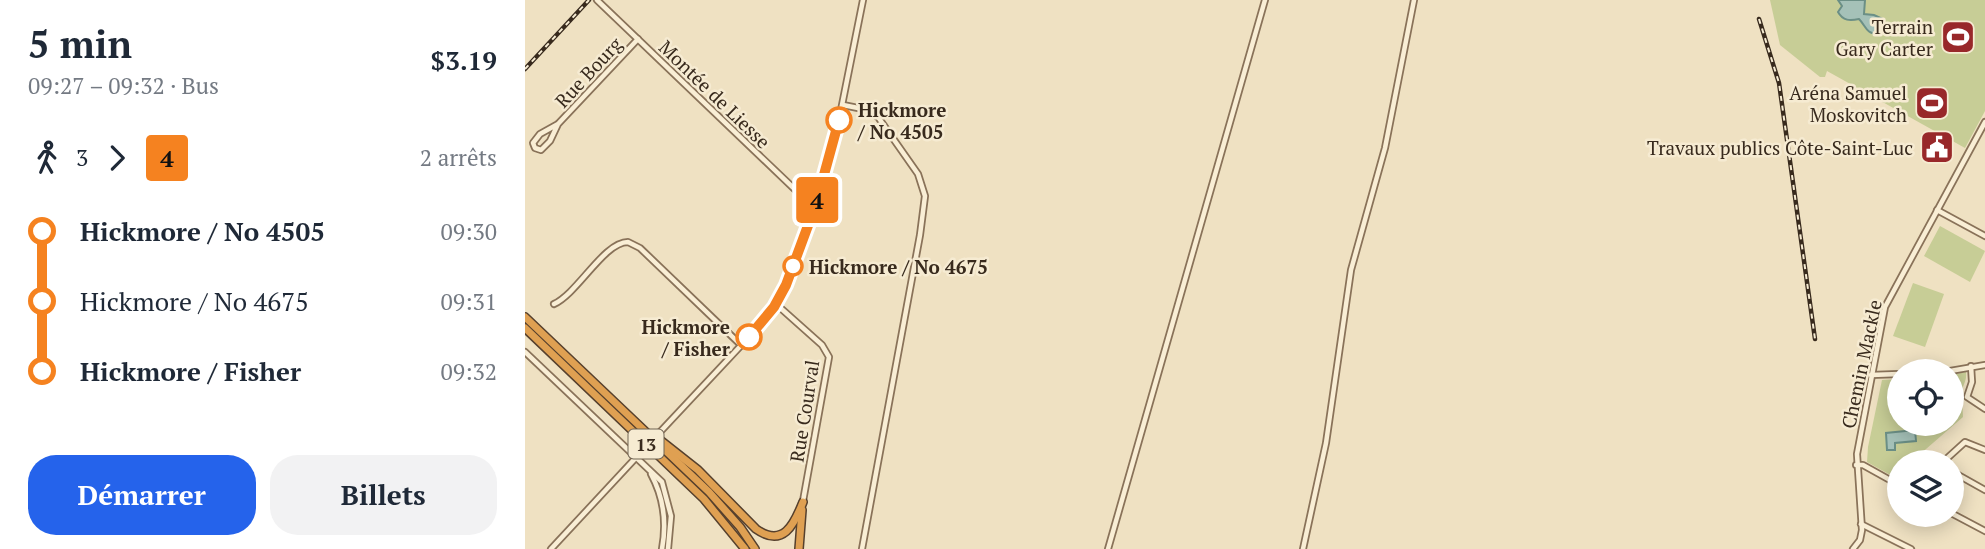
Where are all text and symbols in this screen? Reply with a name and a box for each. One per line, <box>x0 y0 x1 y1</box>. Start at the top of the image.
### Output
place label: Terrain Gary Carter <box>1835 14 1934 61</box>
sports icon: Terrain Gary Carter <box>1939 18 1977 56</box>
text: 5 min <box>28 19 132 69</box>
street label: Rue Bourg <box>549 31 628 113</box>
street label: Montée de Liesse <box>654 34 776 154</box>
text: $3.19 <box>431 43 497 77</box>
text: 09:27 – 09:32 · Bus <box>28 70 219 101</box>
place label: Aréna Samuel Moskovitch <box>1789 80 1907 127</box>
sports icon: Aréna Samuel Moskovitch <box>1913 84 1951 122</box>
place label: Hickmore / No 4505 <box>857 97 946 144</box>
marker: Hickmore / No 4505 <box>826 107 852 133</box>
public building icon: Travaux publics Côte-Saint-Luc <box>1918 128 1956 166</box>
place label: Travaux publics Côte-Saint-Luc <box>1647 135 1913 160</box>
icon: walk <box>28 139 66 177</box>
icon: forward <box>98 139 136 177</box>
text: 3 <box>76 142 88 173</box>
text: 4 <box>160 142 174 174</box>
text: 2 arrêts <box>420 142 497 173</box>
line badge: 4 <box>794 177 840 223</box>
text: 4 <box>810 184 824 216</box>
text: Hickmore / No 4505 <box>80 214 325 248</box>
text: 09:30 <box>440 216 497 247</box>
place label: Hickmore / No 4675 <box>809 254 988 279</box>
marker: Hickmore / No 4675 <box>783 256 803 276</box>
text: Hickmore / No 4675 <box>80 284 309 318</box>
text: 09:31 <box>440 286 497 317</box>
street label: Chemin Mackle <box>1835 297 1887 431</box>
place label: Hickmore / Fisher <box>642 314 731 361</box>
marker: Hickmore / Fisher <box>736 324 762 350</box>
text: Hickmore / Fisher <box>80 354 301 388</box>
text: 09:32 <box>440 356 497 387</box>
street label: Rue Courval <box>784 358 824 464</box>
map controls <box>1887 359 1964 527</box>
button: locate <box>1887 359 1964 436</box>
road number: 13 <box>629 430 663 458</box>
button: layers <box>1887 450 1964 527</box>
button: Démarrer <box>28 455 256 535</box>
button: Billets <box>270 455 497 535</box>

